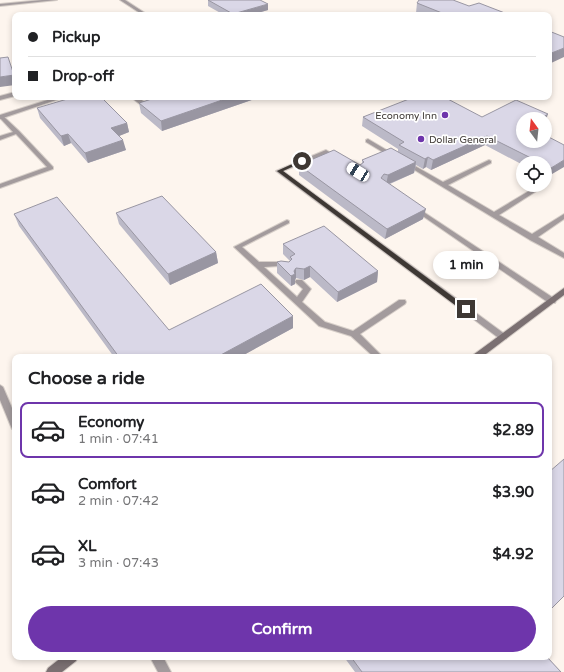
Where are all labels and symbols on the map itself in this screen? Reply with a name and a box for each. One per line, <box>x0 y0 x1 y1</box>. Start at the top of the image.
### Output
place label: Economy Inn <box>375 110 437 122</box>
marker: Economy Inn <box>440 110 450 120</box>
north arrow <box>516 112 552 148</box>
marker: Dollar General <box>416 134 426 144</box>
place label: Dollar General <box>429 134 496 146</box>
route start <box>293 152 311 170</box>
car <box>345 161 371 183</box>
callout: 1 min <box>433 251 499 279</box>
route end <box>457 300 475 318</box>

